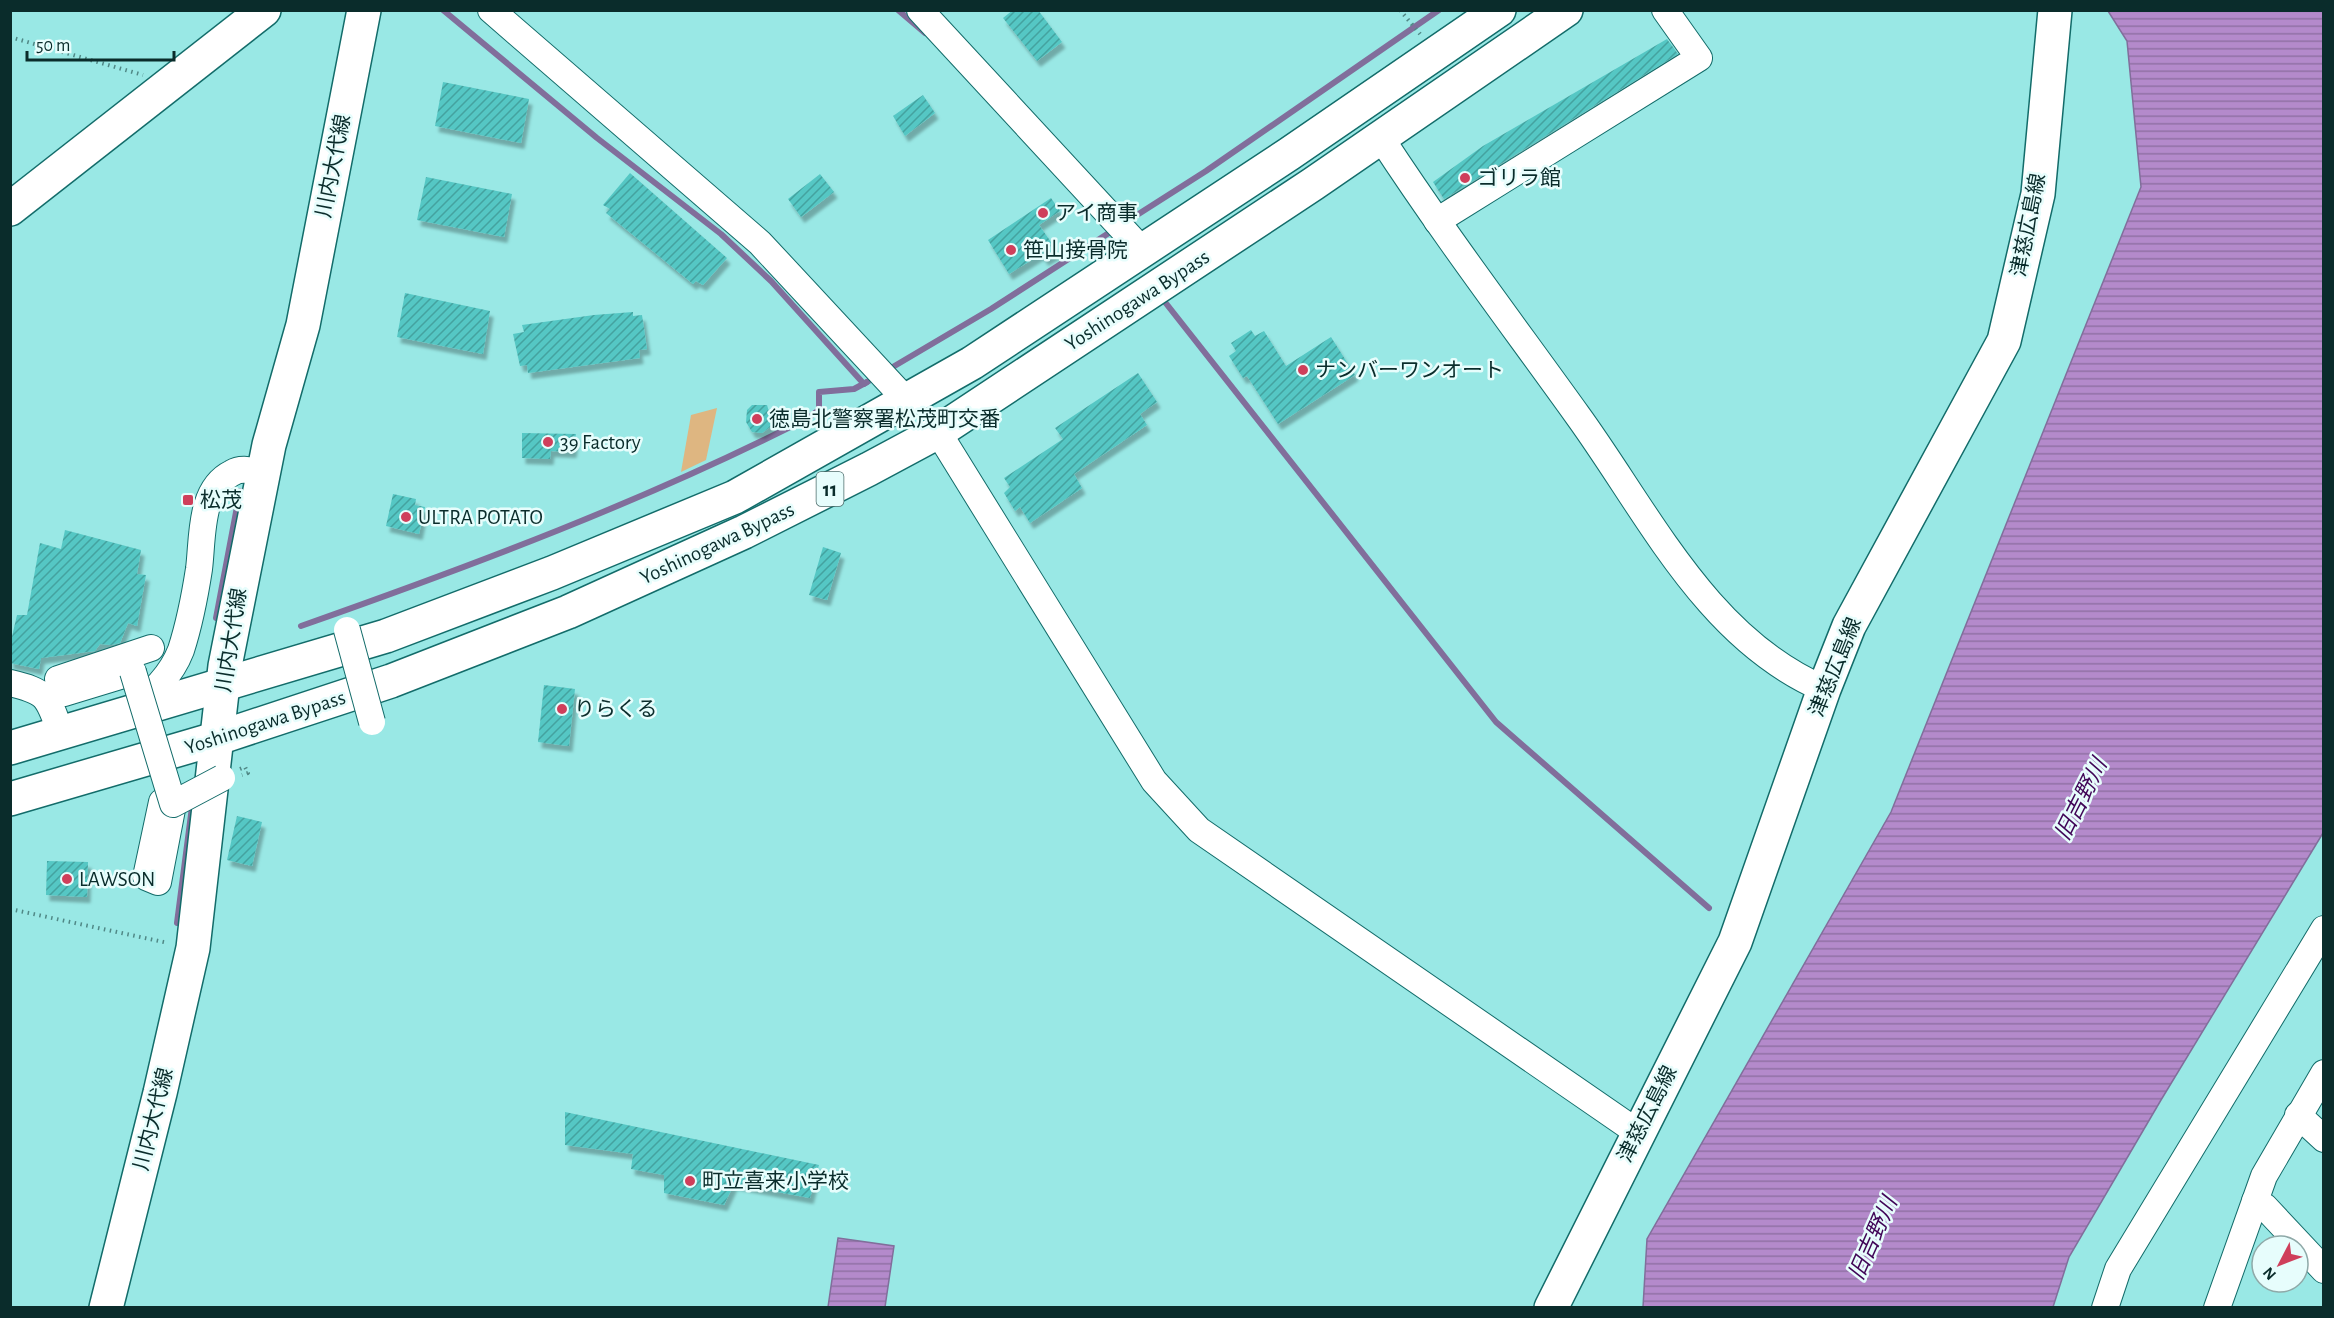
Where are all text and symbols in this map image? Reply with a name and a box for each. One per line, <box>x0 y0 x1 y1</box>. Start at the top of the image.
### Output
scale bar <box>27 24 174 62</box>
text: 50 m <box>36 37 70 55</box>
street label: 川内大代線 <box>312 112 354 220</box>
place label: ゴリラ館 <box>1477 167 1561 189</box>
marker: ゴリラ館 <box>1458 171 1472 185</box>
street label: 津慈広島線 <box>2007 171 2049 279</box>
place label: アイ商事 <box>1055 202 1138 224</box>
marker: アイ商事 <box>1036 206 1050 220</box>
place label: 笹山接骨院 <box>1023 239 1128 261</box>
marker: 笹山接骨院 <box>1004 243 1018 257</box>
street label: Yoshinogawa Bypass <box>1061 246 1213 355</box>
place label: ナンバーワンオート <box>1315 359 1504 381</box>
marker: ナンバーワンオート <box>1296 363 1310 377</box>
place label: 徳島北警察署松茂町交番 <box>769 408 1000 430</box>
marker: 徳島北警察署松茂町交番 <box>750 412 764 426</box>
place label: 39 Factory <box>560 432 641 453</box>
marker: 39 Factory <box>541 435 555 449</box>
road number: 11 <box>816 472 844 506</box>
place label: 松茂 <box>200 489 242 511</box>
marker: 松茂 <box>181 493 195 507</box>
street label: Yoshinogawa Bypass <box>637 499 798 588</box>
place label: ULTRA POTATO <box>418 507 543 528</box>
marker: ULTRA POTATO <box>399 510 413 524</box>
street label: 川内大代線 <box>212 586 250 694</box>
street label: 津慈広島線 <box>1805 614 1865 720</box>
street label: Yoshinogawa Bypass <box>182 687 348 758</box>
place label: りらくる <box>574 699 658 720</box>
marker: りらくる <box>555 702 569 716</box>
water label: 旧吉野川 <box>2050 753 2112 844</box>
place label: LAWSON <box>79 869 155 890</box>
marker: LAWSON <box>60 872 74 886</box>
street label: 津慈広島線 <box>1613 1062 1681 1166</box>
street label: 川内大代線 <box>130 1065 176 1173</box>
place label: 町立喜来小学校 <box>702 1170 849 1192</box>
marker: 町立喜来小学校 <box>683 1174 697 1188</box>
water label: 旧吉野川 <box>1844 1192 1902 1283</box>
north arrow <box>2250 1234 2310 1294</box>
text: N <box>2260 1264 2279 1283</box>

